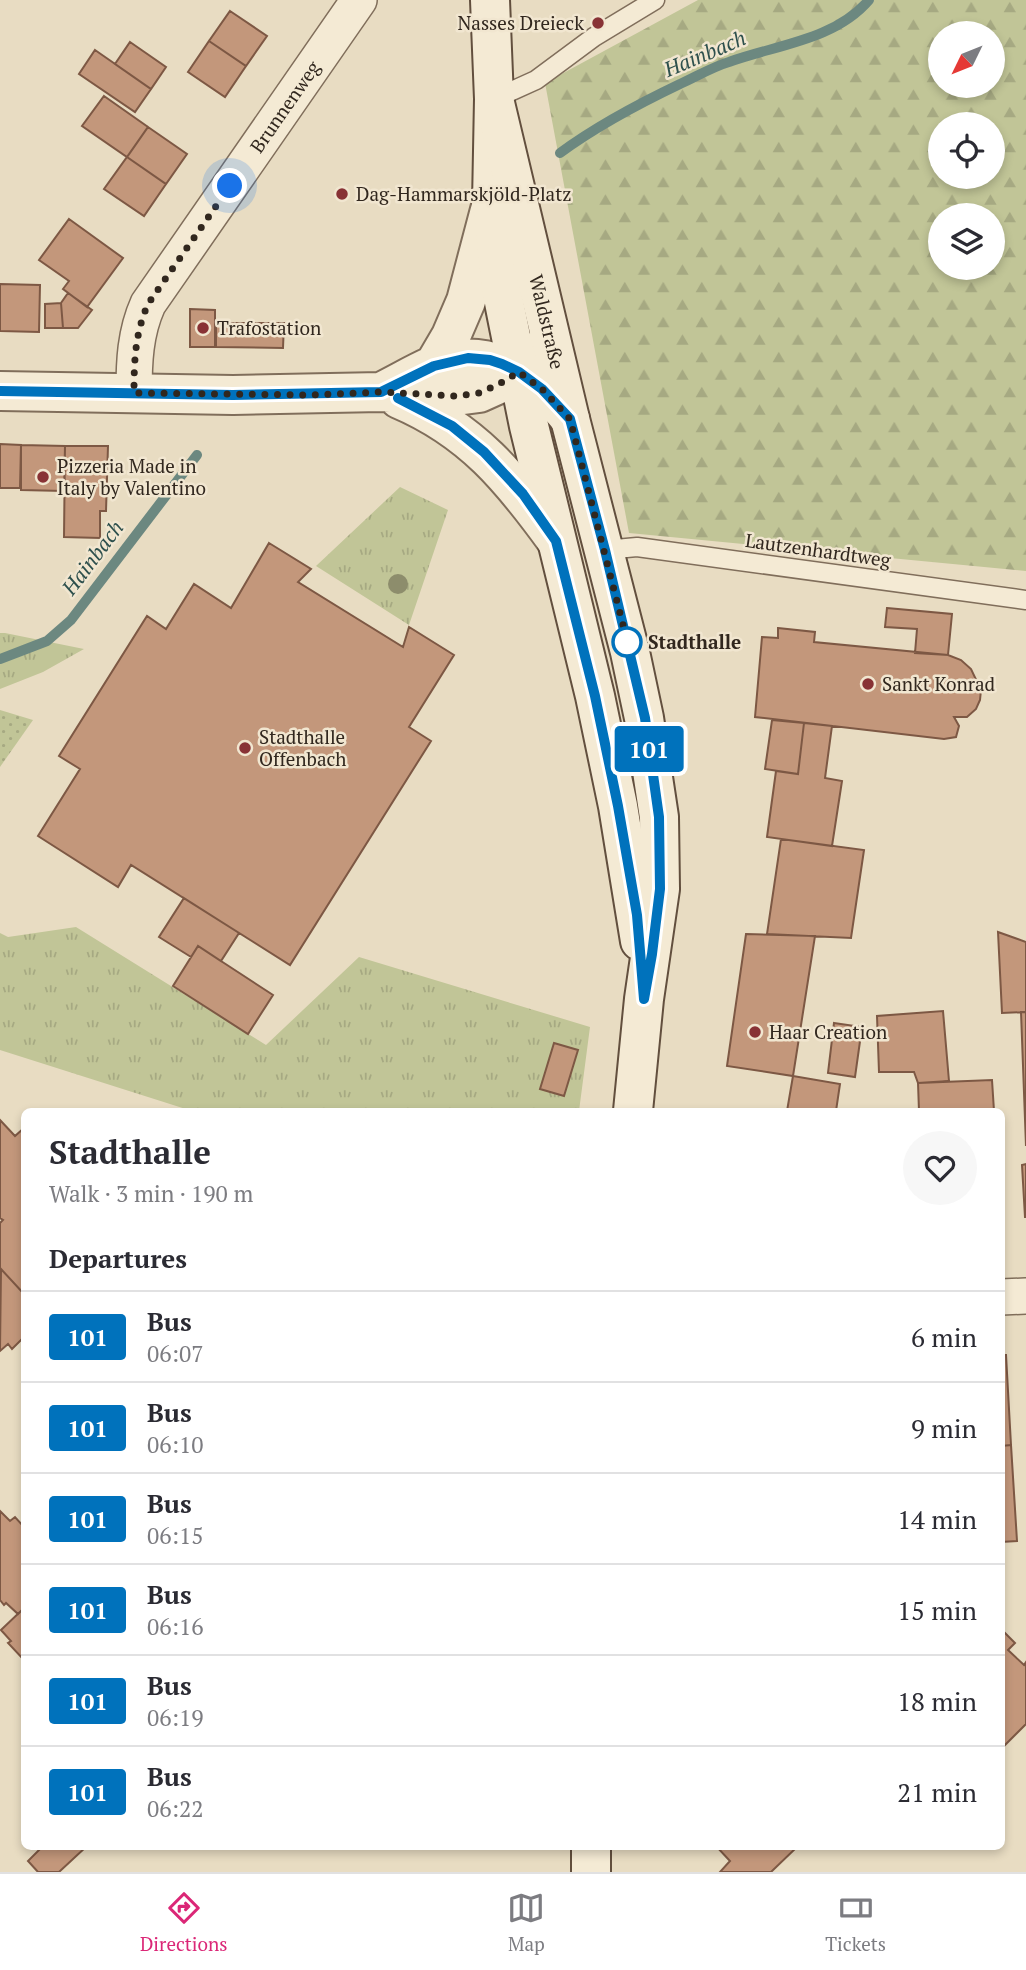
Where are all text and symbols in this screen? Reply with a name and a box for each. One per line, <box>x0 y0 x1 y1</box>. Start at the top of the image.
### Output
place label: Nasses Dreieck <box>457 10 584 35</box>
marker: Nasses Dreieck <box>590 15 606 31</box>
north arrow <box>928 21 1004 98</box>
map controls <box>928 21 1005 280</box>
water label: Hainbach <box>658 23 750 83</box>
street label: Brunnenweg <box>244 55 326 157</box>
button: locate <box>928 112 1005 189</box>
your location <box>212 168 247 203</box>
place label: Dag-Hammarskjöld-Platz <box>356 181 572 206</box>
marker: Dag-Hammarskjöld-Platz <box>334 186 350 202</box>
button: layers <box>928 203 1005 280</box>
street label: Waldstraße <box>524 272 571 371</box>
place label: Trafostation <box>217 315 321 340</box>
marker: Trafostation <box>195 320 211 336</box>
place label: Pizzeria Made in Italy by Valentino <box>57 453 206 500</box>
marker: Pizzeria Made in Italy by Valentino <box>35 469 51 485</box>
water label: Hainbach <box>54 514 129 601</box>
street label: Lautzenhardtweg <box>744 527 893 572</box>
marker: Stadthalle <box>612 627 642 657</box>
place label: Stadthalle <box>648 629 741 654</box>
place label: Sankt Konrad <box>882 671 996 696</box>
marker: Sankt Konrad <box>860 676 876 692</box>
place label: Stadthalle Offenbach <box>259 724 347 771</box>
line badge: 101 <box>609 726 689 772</box>
text: 101 <box>629 733 669 765</box>
marker: Stadthalle Offenbach <box>237 740 253 756</box>
place label: Haar Creation <box>769 1019 887 1044</box>
marker: Haar Creation <box>747 1024 763 1040</box>
text: Stadthalle <box>49 1130 211 1173</box>
button: heart <box>903 1131 977 1205</box>
text: Walk · 3 min · 190 m <box>49 1178 253 1209</box>
text: Departures <box>49 1241 187 1275</box>
text: Bus <box>147 1304 192 1338</box>
text: 6 min <box>911 1320 977 1354</box>
text: 101 <box>67 1321 108 1353</box>
text: 06:07 <box>147 1338 204 1369</box>
text: Bus <box>147 1395 192 1429</box>
text: 9 min <box>911 1411 977 1445</box>
text: 101 <box>67 1412 108 1444</box>
text: 06:10 <box>147 1429 204 1460</box>
text: Bus <box>147 1486 192 1520</box>
text: 14 min <box>897 1502 977 1536</box>
text: 101 <box>67 1503 108 1535</box>
text: 06:15 <box>147 1520 204 1551</box>
text: Bus <box>147 1577 192 1611</box>
text: 15 min <box>897 1593 977 1627</box>
text: 101 <box>67 1594 108 1626</box>
text: 06:16 <box>147 1611 204 1642</box>
text: Bus <box>147 1668 192 1702</box>
text: 18 min <box>897 1684 977 1718</box>
text: 101 <box>67 1685 108 1717</box>
text: 06:19 <box>147 1702 204 1733</box>
text: Bus <box>147 1759 192 1793</box>
text: 21 min <box>897 1775 977 1809</box>
text: 101 <box>67 1776 108 1808</box>
text: 06:22 <box>147 1793 204 1824</box>
tab: Directions <box>140 1889 228 1956</box>
tab: Map <box>507 1889 545 1956</box>
tab: Tickets <box>825 1889 886 1956</box>

